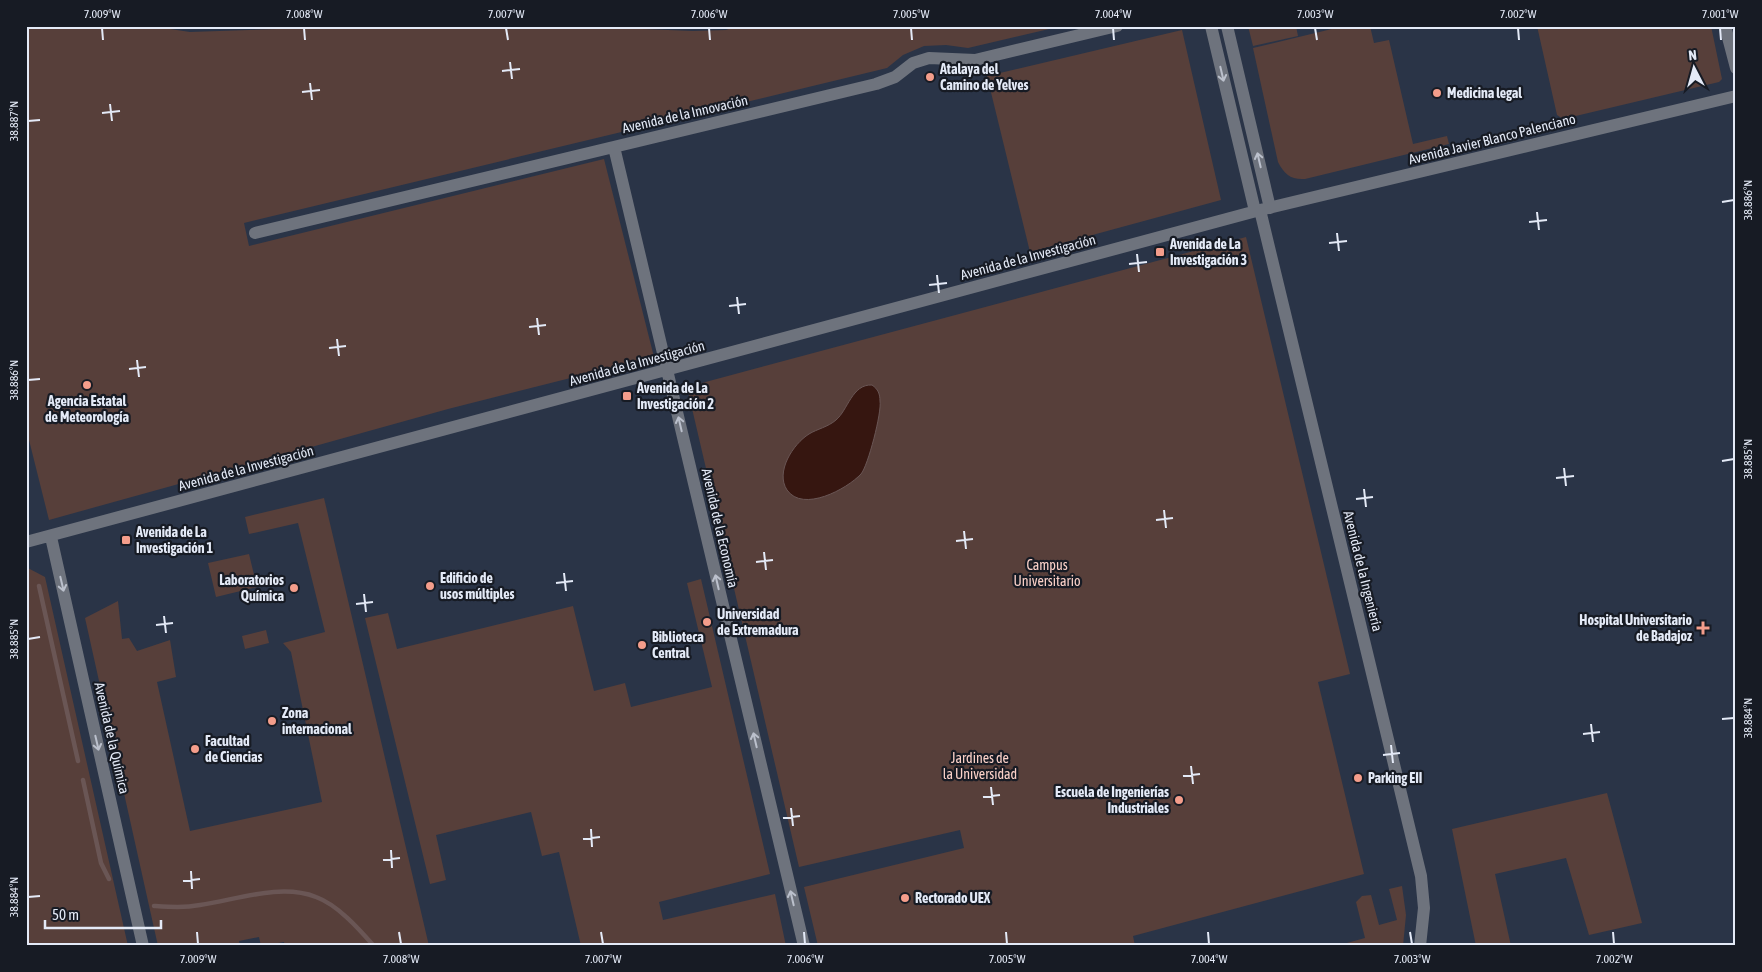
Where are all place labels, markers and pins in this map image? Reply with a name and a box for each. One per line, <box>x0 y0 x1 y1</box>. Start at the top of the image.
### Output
place label: Atalaya del Camino de Yelves <box>939 61 1029 93</box>
marker: Atalaya del Camino de Yelves <box>924 71 936 83</box>
place label: Medicina legal <box>1447 85 1522 101</box>
marker: Medicina legal <box>1431 87 1443 99</box>
place label: Avenida de La Investigación 3 <box>1169 236 1247 268</box>
marker: Avenida de La Investigación 3 <box>1154 246 1166 258</box>
marker: Agencia Estatal de Meteorología <box>81 379 93 391</box>
place label: Avenida de La Investigación 2 <box>636 380 714 412</box>
marker: Avenida de La Investigación 2 <box>621 390 633 402</box>
place label: Agencia Estatal de Meteorología <box>45 393 129 425</box>
place label: Avenida de La Investigación 1 <box>135 524 213 556</box>
marker: Avenida de La Investigación 1 <box>120 534 132 546</box>
place label: Edificio de usos múltiples <box>440 570 515 602</box>
place label: Laboratorios Química <box>219 572 284 604</box>
marker: Edificio de usos múltiples <box>424 580 436 592</box>
marker: Laboratorios Química <box>288 582 300 594</box>
place label: Universidad de Extremadura <box>717 606 799 638</box>
place label: Hospital Universitario de Badajoz <box>1579 612 1692 644</box>
marker: Universidad de Extremadura <box>701 616 713 628</box>
marker: Hospital Universitario de Badajoz <box>1696 621 1710 635</box>
place label: Biblioteca Central <box>652 629 704 661</box>
marker: Biblioteca Central <box>636 639 648 651</box>
place label: Zona internacional <box>282 705 352 737</box>
marker: Zona internacional <box>266 715 278 727</box>
place label: Facultad de Ciencias <box>205 733 262 765</box>
marker: Facultad de Ciencias <box>189 743 201 755</box>
place label: Parking EII <box>1368 770 1422 786</box>
marker: Parking EII <box>1352 772 1364 784</box>
place label: Escuela de Ingenierías Industriales <box>1055 784 1169 816</box>
marker: Escuela de Ingenierías Industriales <box>1173 794 1185 806</box>
place label: Rectorado UEX <box>915 890 991 906</box>
marker: Rectorado UEX <box>899 892 911 904</box>

